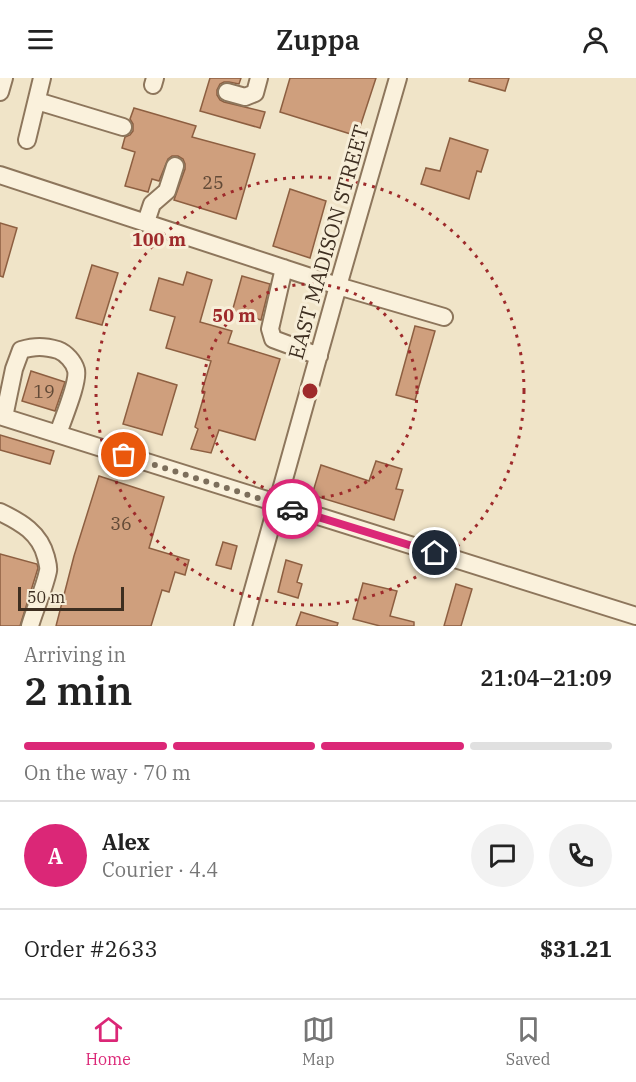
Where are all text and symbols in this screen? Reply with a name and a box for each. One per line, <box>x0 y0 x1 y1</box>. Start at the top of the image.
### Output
text: Zuppa <box>276 22 360 57</box>
icon: menu <box>24 23 57 56</box>
icon: person <box>579 23 612 56</box>
street label: EAST MADISON STREET <box>281 122 375 362</box>
house number: 25 <box>202 171 224 194</box>
text: 100 m <box>132 228 187 251</box>
text: 50 m <box>212 304 256 327</box>
house number: 19 <box>33 380 55 403</box>
centre of rings <box>300 381 320 401</box>
pin <box>98 429 149 480</box>
icon: bag <box>107 438 140 471</box>
courier <box>262 479 322 539</box>
icon: car <box>276 493 309 526</box>
house number: 36 <box>110 512 132 535</box>
pin <box>409 527 460 578</box>
icon: home <box>418 536 451 569</box>
scale bar <box>18 584 124 612</box>
text: 50 m <box>27 587 65 607</box>
text: Arriving in <box>24 641 126 668</box>
text: 21:04–21:09 <box>480 663 612 692</box>
text: 2 min <box>24 665 132 716</box>
text: On the way · 70 m <box>24 759 191 786</box>
button: chat <box>471 824 534 887</box>
button: phone <box>549 824 612 887</box>
text: Alex <box>102 827 150 856</box>
text: A <box>48 841 63 870</box>
text: Courier · 4.4 <box>102 856 218 883</box>
text: Order #2633 <box>24 934 158 963</box>
text: $31.21 <box>540 934 612 963</box>
tab: Home <box>85 1013 131 1069</box>
tab: Map <box>302 1013 335 1069</box>
tab: Saved <box>506 1013 551 1069</box>

